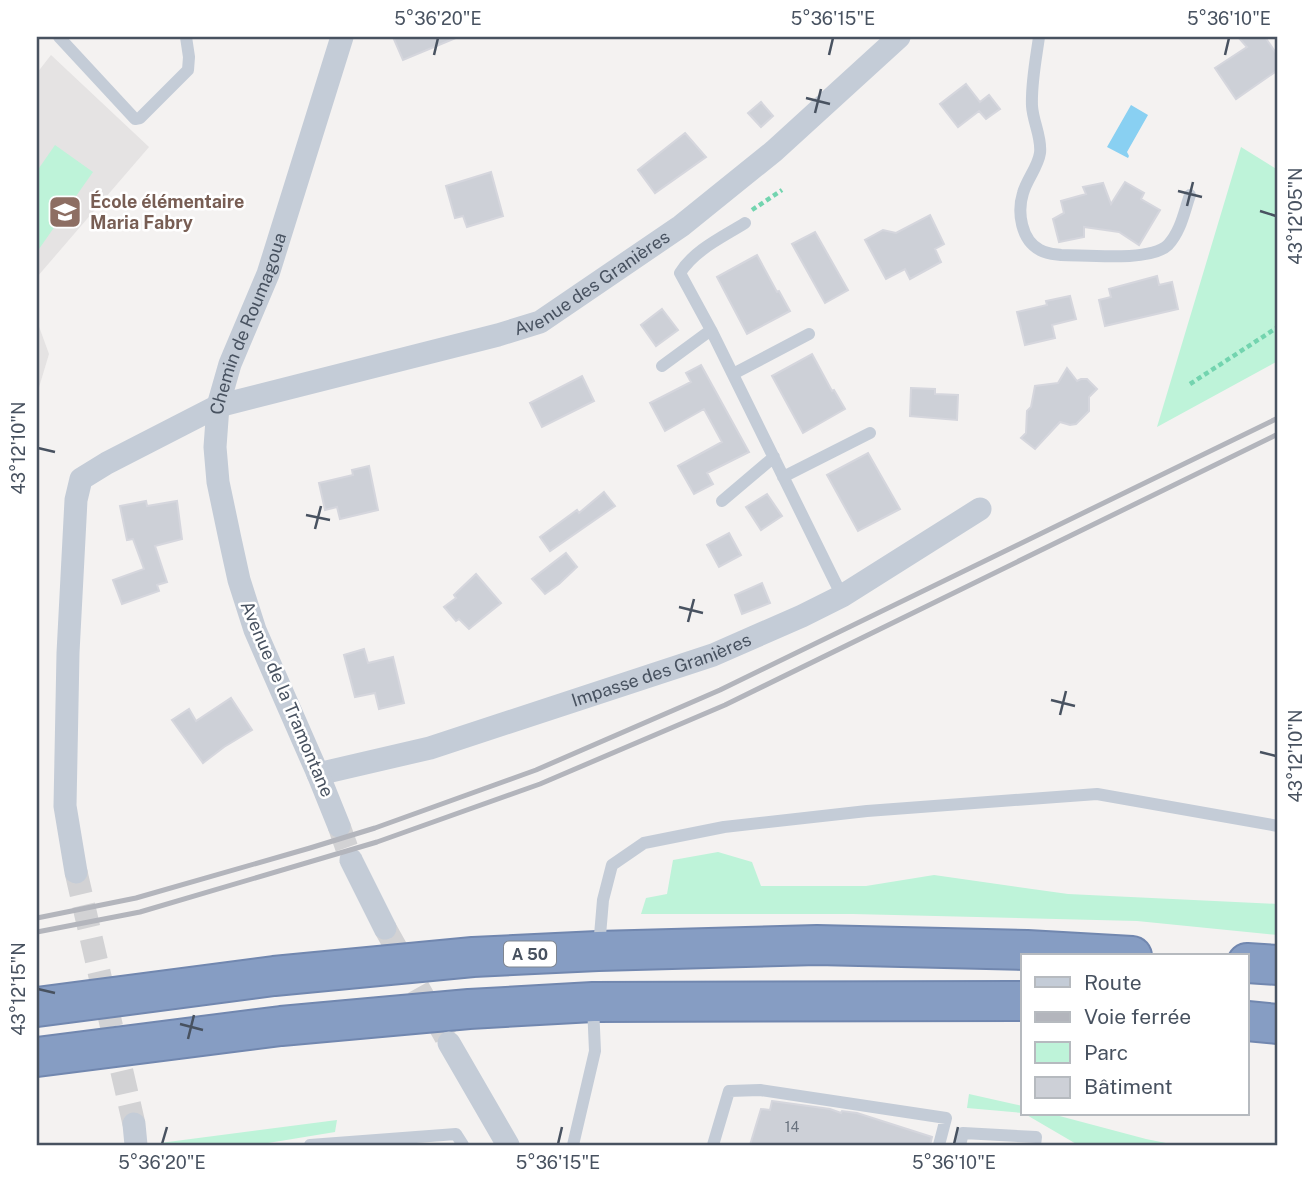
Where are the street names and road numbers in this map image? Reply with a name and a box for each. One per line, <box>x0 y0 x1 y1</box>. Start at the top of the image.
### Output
street label: Avenue des Granières <box>511 226 674 339</box>
street label: Chemin de Roumagoua <box>206 230 290 415</box>
street label: Avenue de la Tramontane <box>237 598 338 800</box>
street label: Impasse des Granières <box>569 629 754 711</box>
road number: A 50 <box>504 942 556 966</box>

